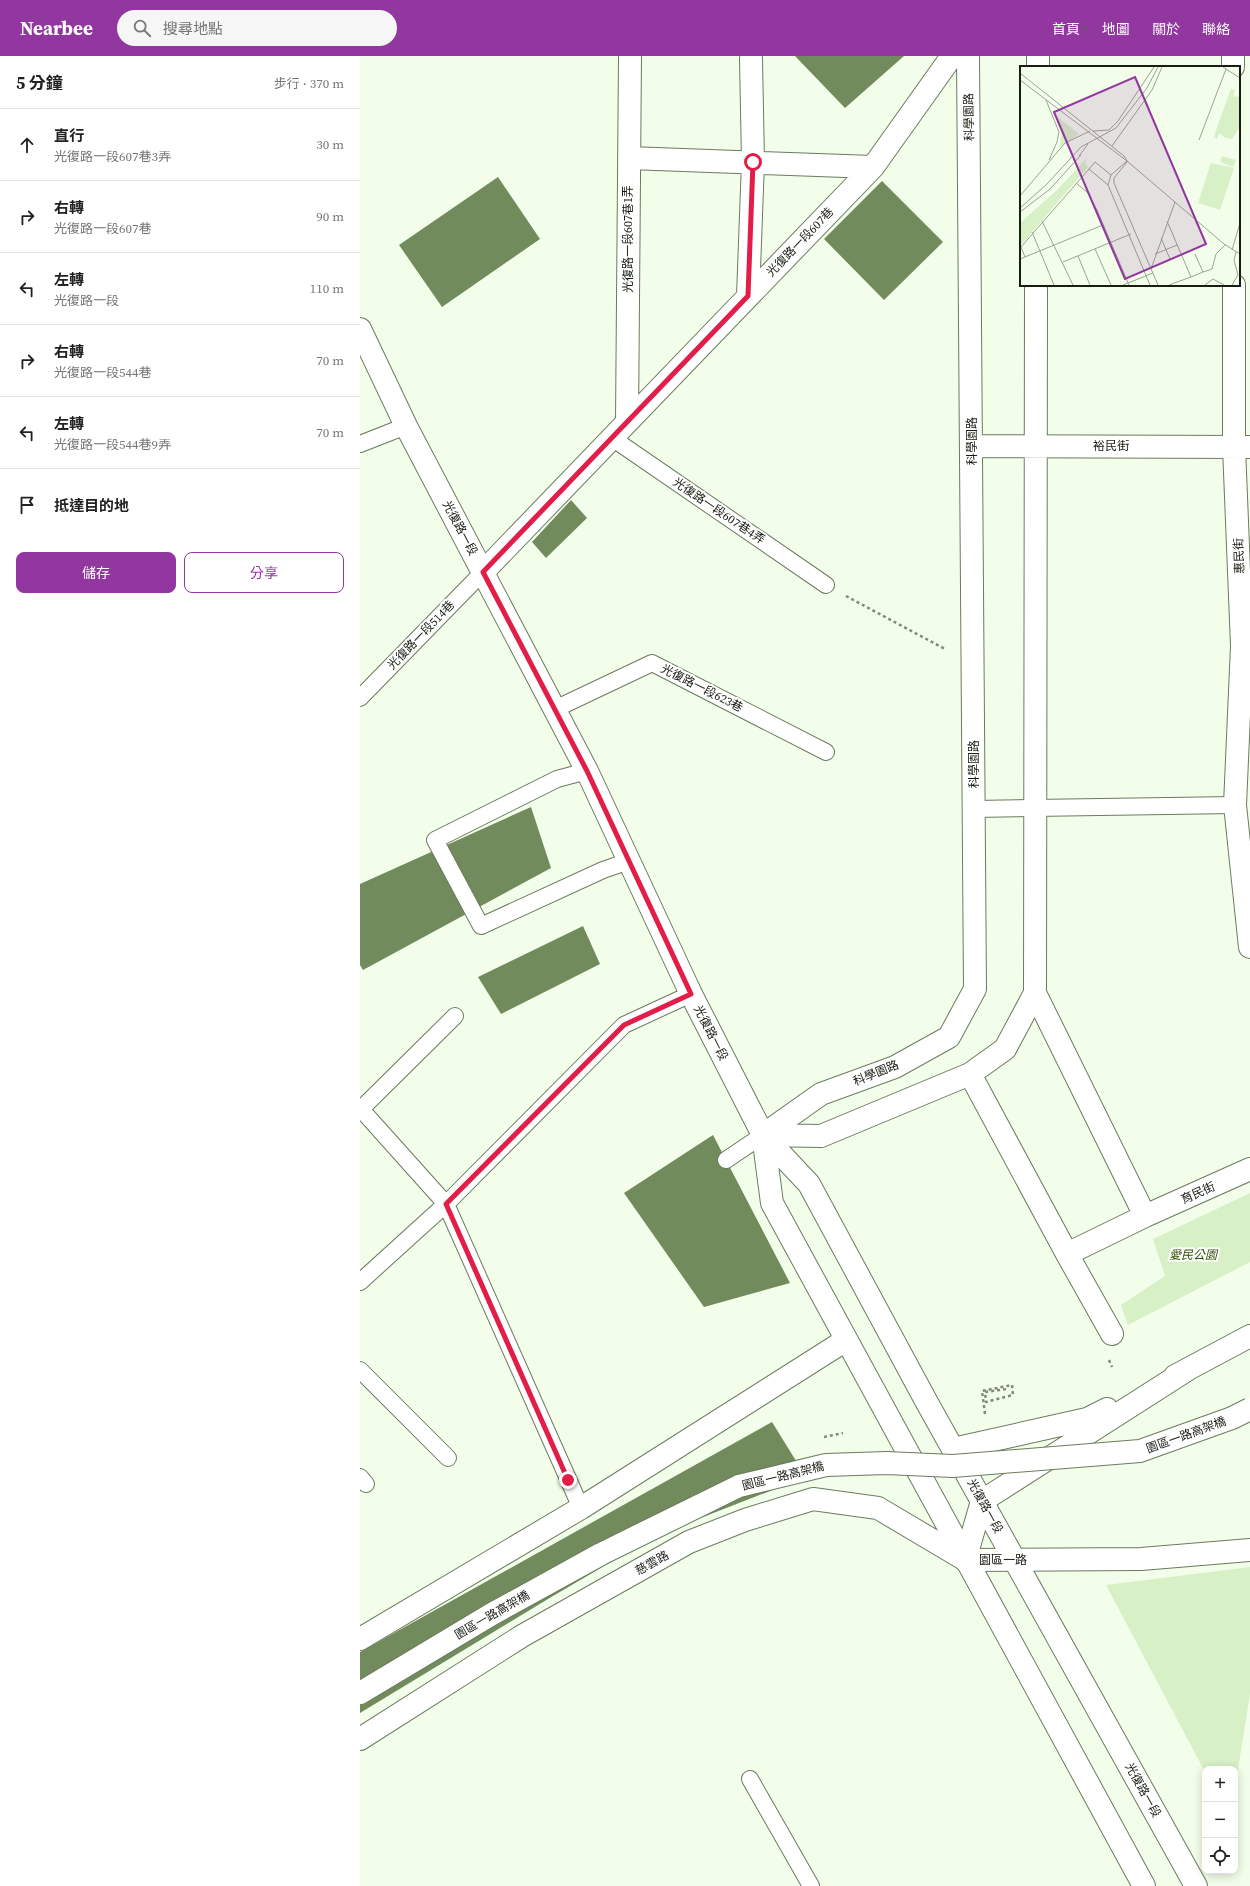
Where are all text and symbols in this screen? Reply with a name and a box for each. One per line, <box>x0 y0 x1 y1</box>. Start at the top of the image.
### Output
search box <box>117 10 397 46</box>
text: Nearbee <box>20 15 93 41</box>
icon: search <box>131 17 153 39</box>
text: 搜尋地點 <box>163 18 223 39</box>
text: 首頁 <box>1052 19 1080 39</box>
text: 地圖 <box>1102 19 1130 39</box>
text: 關於 <box>1152 19 1180 39</box>
text: 聯絡 <box>1202 19 1230 39</box>
inset map <box>1020 66 1240 286</box>
text: 5 分鐘 <box>16 71 63 95</box>
text: 步行 · 370 m <box>274 75 344 92</box>
street label: 科學園路 <box>961 93 977 141</box>
text: 直行 <box>54 125 84 146</box>
icon: ahead <box>16 134 38 156</box>
text: 30 m <box>316 136 344 153</box>
text: 光復路一段607巷3弄 <box>54 148 171 165</box>
route start <box>744 153 762 171</box>
street label: 光復路一段607巷1弄 <box>620 185 636 293</box>
text: 右轉 <box>54 197 84 218</box>
street label: 光復路一段607巷 <box>763 204 837 280</box>
icon: right <box>16 206 38 228</box>
text: 90 m <box>316 208 344 225</box>
text: 光復路一段607巷 <box>54 220 152 237</box>
text: 左轉 <box>54 269 84 290</box>
icon: left <box>16 278 38 300</box>
text: 110 m <box>310 280 344 297</box>
text: 光復路一段 <box>54 292 119 309</box>
text: 右轉 <box>54 341 84 362</box>
icon: right <box>16 350 38 372</box>
text: 70 m <box>316 352 344 369</box>
text: 光復路一段544巷 <box>54 364 152 381</box>
text: 左轉 <box>54 413 84 434</box>
street label: 科學園路 <box>964 417 980 465</box>
icon: left <box>16 422 38 444</box>
text: 70 m <box>316 424 344 441</box>
text: 光復路一段544巷9弄 <box>54 436 171 453</box>
street label: 裕民街 <box>1093 438 1129 454</box>
street label: 光復路一段607巷4弄 <box>670 474 768 548</box>
icon: arrive <box>16 494 38 516</box>
text: 抵達目的地 <box>54 495 129 516</box>
street label: 光復路一段 <box>439 498 481 558</box>
street label: 惠民街 <box>1230 538 1248 574</box>
button: 儲存 <box>16 552 176 593</box>
button: 分享 <box>184 552 344 593</box>
street label: 光復路一段514巷 <box>384 597 458 673</box>
street label: 光復路一段623巷 <box>658 660 746 716</box>
street label: 科學園路 <box>966 740 982 788</box>
street label: 光復路一段 <box>690 1003 732 1063</box>
street label: 科學園路 <box>851 1057 901 1089</box>
street label: 育民街 <box>1178 1178 1218 1208</box>
park label: 愛民公園 <box>1169 1247 1219 1263</box>
street label: 園區一路高架橋 <box>1144 1413 1228 1457</box>
street label: 園區一路高架橋 <box>740 1458 826 1494</box>
route end <box>559 1471 577 1489</box>
street label: 光復路一段 <box>963 1476 1007 1536</box>
street label: 慈雲路 <box>632 1547 672 1579</box>
street label: 園區一路 <box>979 1552 1027 1568</box>
street label: 園區一路高架橋 <box>452 1587 532 1643</box>
street label: 光復路一段 <box>1121 1760 1165 1820</box>
map controls <box>1202 1766 1238 1874</box>
button: + <box>1202 1766 1238 1802</box>
button: − <box>1202 1802 1238 1838</box>
button: locate <box>1202 1838 1238 1874</box>

